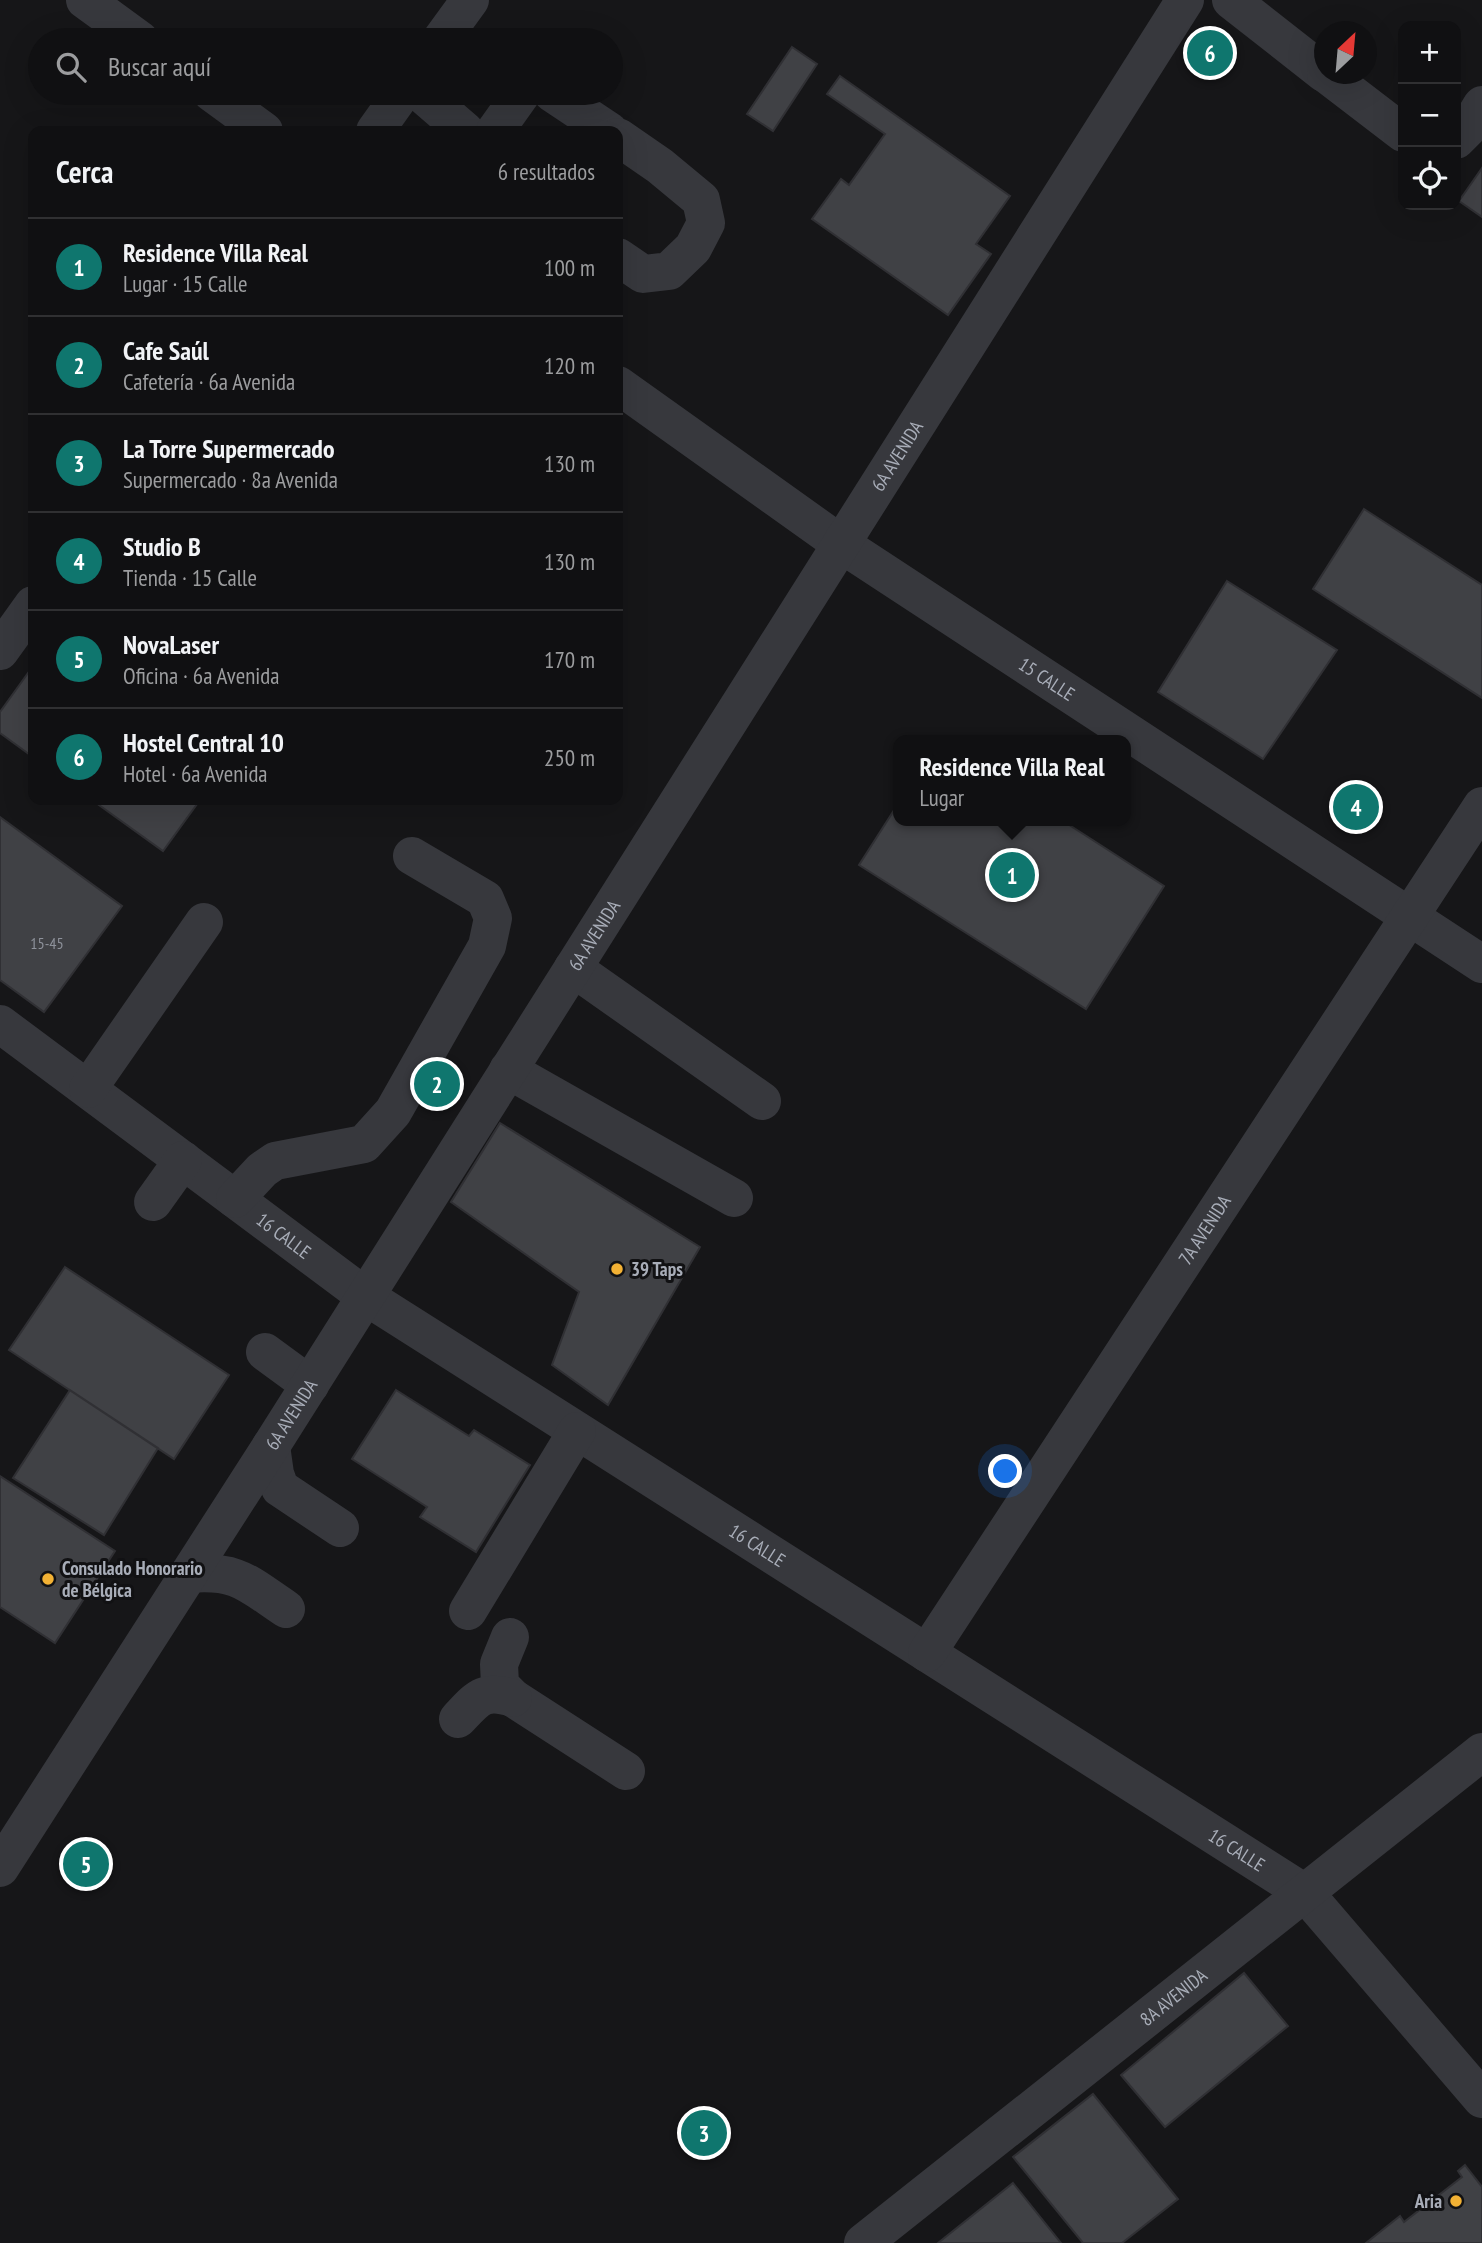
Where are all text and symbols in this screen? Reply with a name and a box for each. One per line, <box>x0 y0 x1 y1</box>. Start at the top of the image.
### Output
north arrow <box>1314 21 1377 84</box>
map controls <box>1398 21 1461 210</box>
button: + <box>1398 21 1461 84</box>
pin: 6 <box>1187 27 1233 79</box>
search box <box>28 28 623 105</box>
icon: search <box>52 48 90 86</box>
text: Buscar aquí <box>108 50 211 83</box>
button: − <box>1398 84 1461 147</box>
button: locate <box>1398 147 1461 210</box>
text: Cerca <box>56 152 113 191</box>
text: 6 resultados <box>498 157 595 186</box>
text: Residence Villa Real <box>123 236 308 269</box>
text: 1 <box>74 253 85 282</box>
text: 100 m <box>544 253 595 282</box>
text: Lugar · 15 Calle <box>123 269 248 298</box>
text: Cafe Saúl <box>123 334 209 367</box>
text: 2 <box>74 351 85 380</box>
text: 120 m <box>544 351 595 380</box>
text: Cafetería · 6a Avenida <box>123 367 295 396</box>
street label: 6A AVENIDA <box>866 416 928 496</box>
text: La Torre Supermercado <box>123 432 335 465</box>
text: 3 <box>74 449 85 478</box>
text: 130 m <box>544 449 595 478</box>
text: Supermercado · 8a Avenida <box>123 465 338 494</box>
text: Studio B <box>123 530 201 563</box>
text: 4 <box>74 547 85 576</box>
text: 130 m <box>544 547 595 576</box>
text: Tienda · 15 Calle <box>123 563 257 592</box>
text: NovaLaser <box>123 628 219 661</box>
text: 5 <box>74 645 85 674</box>
text: 170 m <box>544 645 595 674</box>
street label: 15 CALLE <box>1014 652 1080 706</box>
text: Oficina · 6a Avenida <box>123 661 279 690</box>
text: Hostel Central 10 <box>123 726 284 759</box>
popup <box>893 735 1131 826</box>
text: 6 <box>74 743 85 772</box>
text: 250 m <box>544 743 595 772</box>
text: Residence Villa Real <box>920 750 1104 783</box>
text: Hotel · 6a Avenida <box>123 759 268 788</box>
pin: 4 <box>1333 781 1379 833</box>
text: Lugar <box>920 783 964 812</box>
pin: 1 <box>989 849 1035 901</box>
street label: 6A AVENIDA <box>563 895 625 975</box>
house number: 15-45 <box>30 933 64 953</box>
pin: 2 <box>414 1058 460 1110</box>
street label: 7A AVENIDA <box>1173 1190 1236 1269</box>
street label: 16 CALLE <box>252 1207 316 1264</box>
place label: 39 Taps <box>631 1257 683 1281</box>
marker: 39 Taps <box>609 1261 625 1277</box>
street label: 6A AVENIDA <box>260 1375 322 1454</box>
your location <box>988 1454 1022 1488</box>
street label: 16 CALLE <box>725 1518 790 1572</box>
place label: Consulado Honorario de Bélgica <box>62 1556 203 1602</box>
marker: Consulado Honorario de Bélgica <box>40 1571 56 1587</box>
street label: 16 CALLE <box>1204 1823 1270 1877</box>
pin: 5 <box>63 1838 109 1890</box>
street label: 8A AVENIDA <box>1135 1963 1212 2031</box>
pin: 3 <box>681 2107 727 2159</box>
place label: Aria <box>1414 2189 1442 2213</box>
marker: Aria <box>1448 2193 1464 2209</box>

